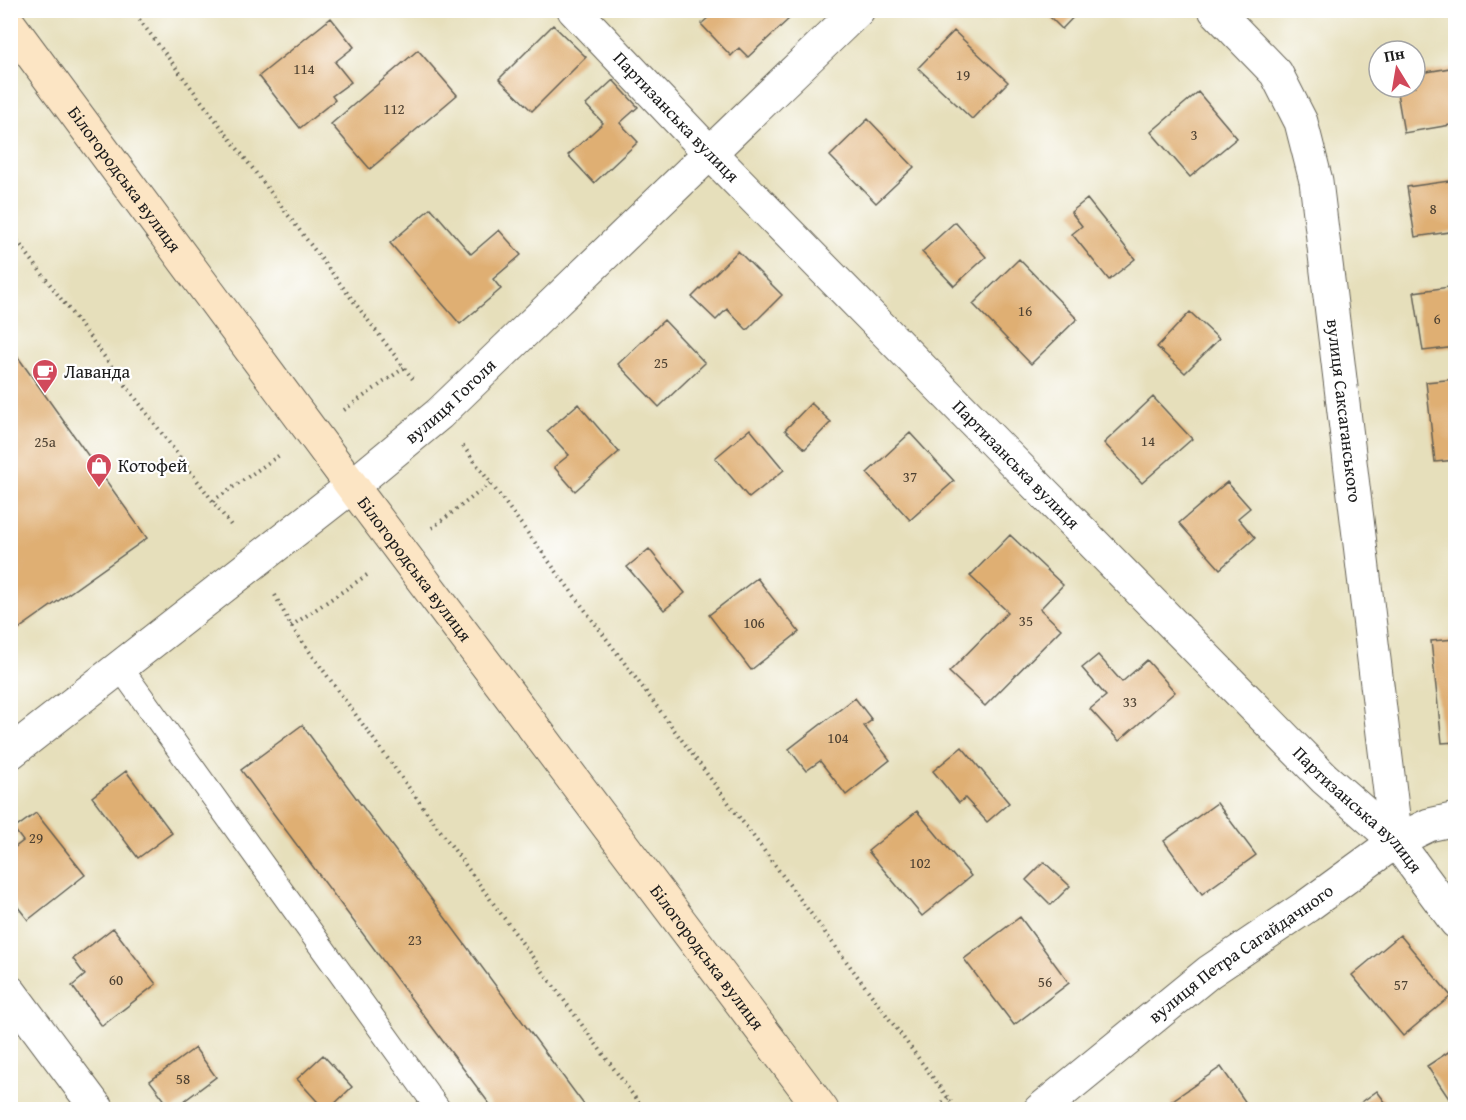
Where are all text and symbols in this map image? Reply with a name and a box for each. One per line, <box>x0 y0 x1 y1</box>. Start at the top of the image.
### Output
north arrow <box>1367 39 1427 99</box>
text: Пн <box>1382 40 1407 68</box>
street label: Партизанська вулиця <box>607 45 746 188</box>
house number: 114 <box>293 58 315 79</box>
house number: 19 <box>956 64 970 85</box>
house number: 112 <box>383 98 405 119</box>
street label: Білогородська вулиця <box>61 100 188 258</box>
house number: 3 <box>1190 124 1198 145</box>
house number: 8 <box>1429 198 1437 219</box>
house number: 16 <box>1018 300 1032 321</box>
house number: 6 <box>1433 308 1441 329</box>
street label: вулиця Саксаганського <box>1320 317 1369 504</box>
street label: вулиця Гоголя <box>399 352 502 450</box>
house number: 25 <box>654 352 668 373</box>
cafe icon: Лаванда <box>30 357 60 395</box>
place label: Лаванда <box>64 358 131 385</box>
street label: Партизанська вулиця <box>946 393 1086 535</box>
house number: 14 <box>1141 430 1155 451</box>
house number: 25а <box>34 431 57 452</box>
shop icon: Котофей <box>84 451 114 489</box>
place label: Котофей <box>118 452 188 479</box>
house number: 37 <box>903 466 917 487</box>
street label: Білогородська вулиця <box>351 490 479 647</box>
house number: 35 <box>1019 610 1033 631</box>
house number: 106 <box>743 612 765 633</box>
house number: 33 <box>1123 691 1137 712</box>
house number: 104 <box>827 727 849 748</box>
street label: Партизанська вулиця <box>1287 740 1429 879</box>
house number: 29 <box>29 827 43 848</box>
house number: 102 <box>909 852 931 873</box>
street label: вулиця Петра Сагайдачного <box>1142 877 1339 1029</box>
street label: Білогородська вулиця <box>644 878 771 1035</box>
house number: 23 <box>408 929 422 950</box>
house number: 60 <box>109 969 123 990</box>
house number: 56 <box>1038 971 1052 992</box>
house number: 57 <box>1394 974 1408 995</box>
house number: 58 <box>176 1068 190 1089</box>

